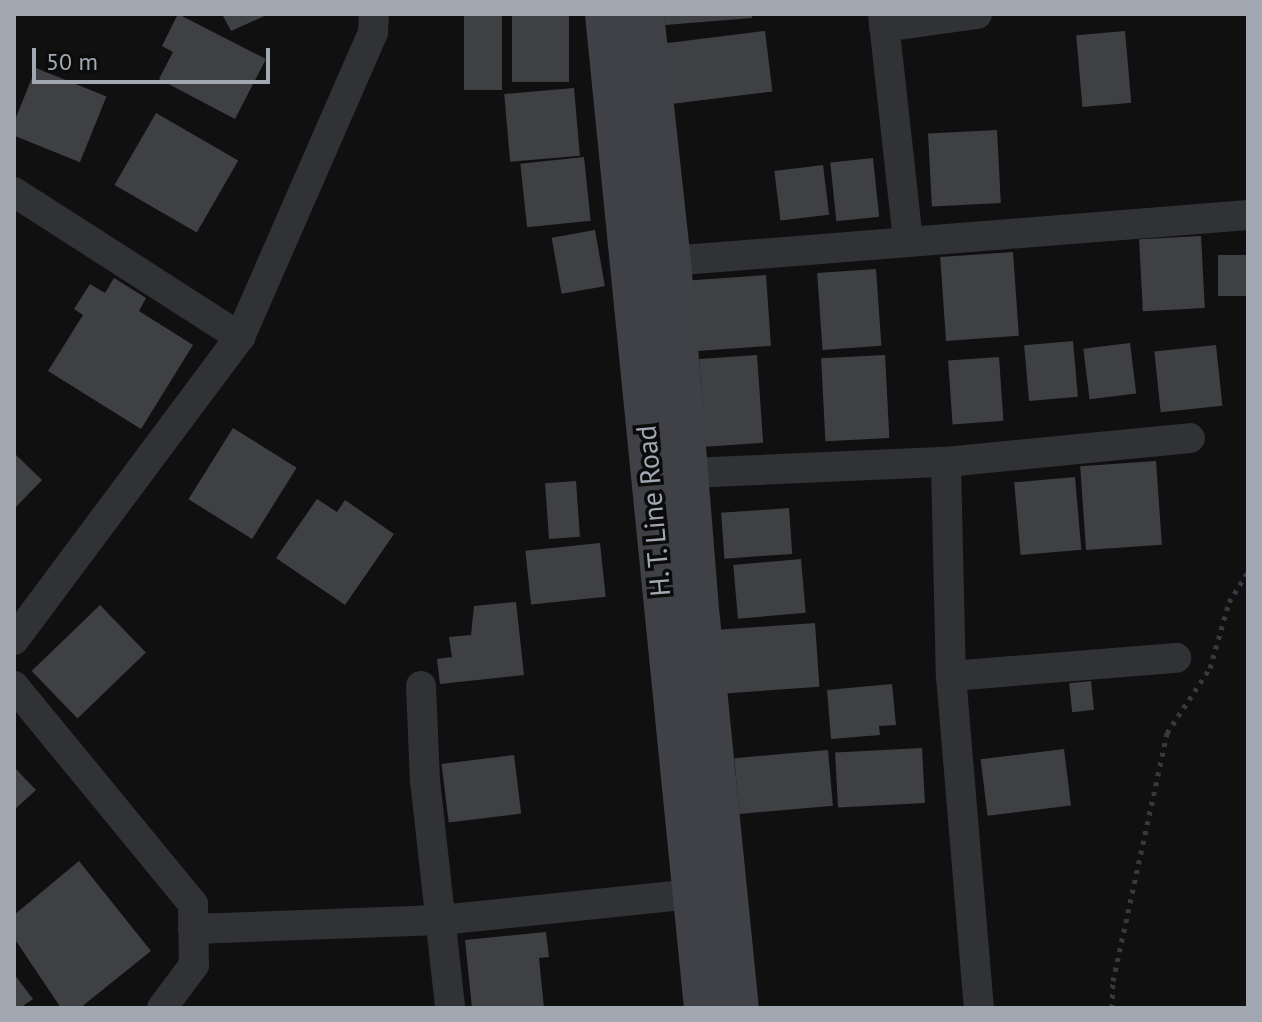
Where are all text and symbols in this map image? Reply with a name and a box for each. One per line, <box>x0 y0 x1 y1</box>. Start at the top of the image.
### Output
scale bar <box>36 32 274 82</box>
text: 50 m <box>46 46 98 77</box>
street label: H. T. Line Road <box>629 422 677 600</box>

